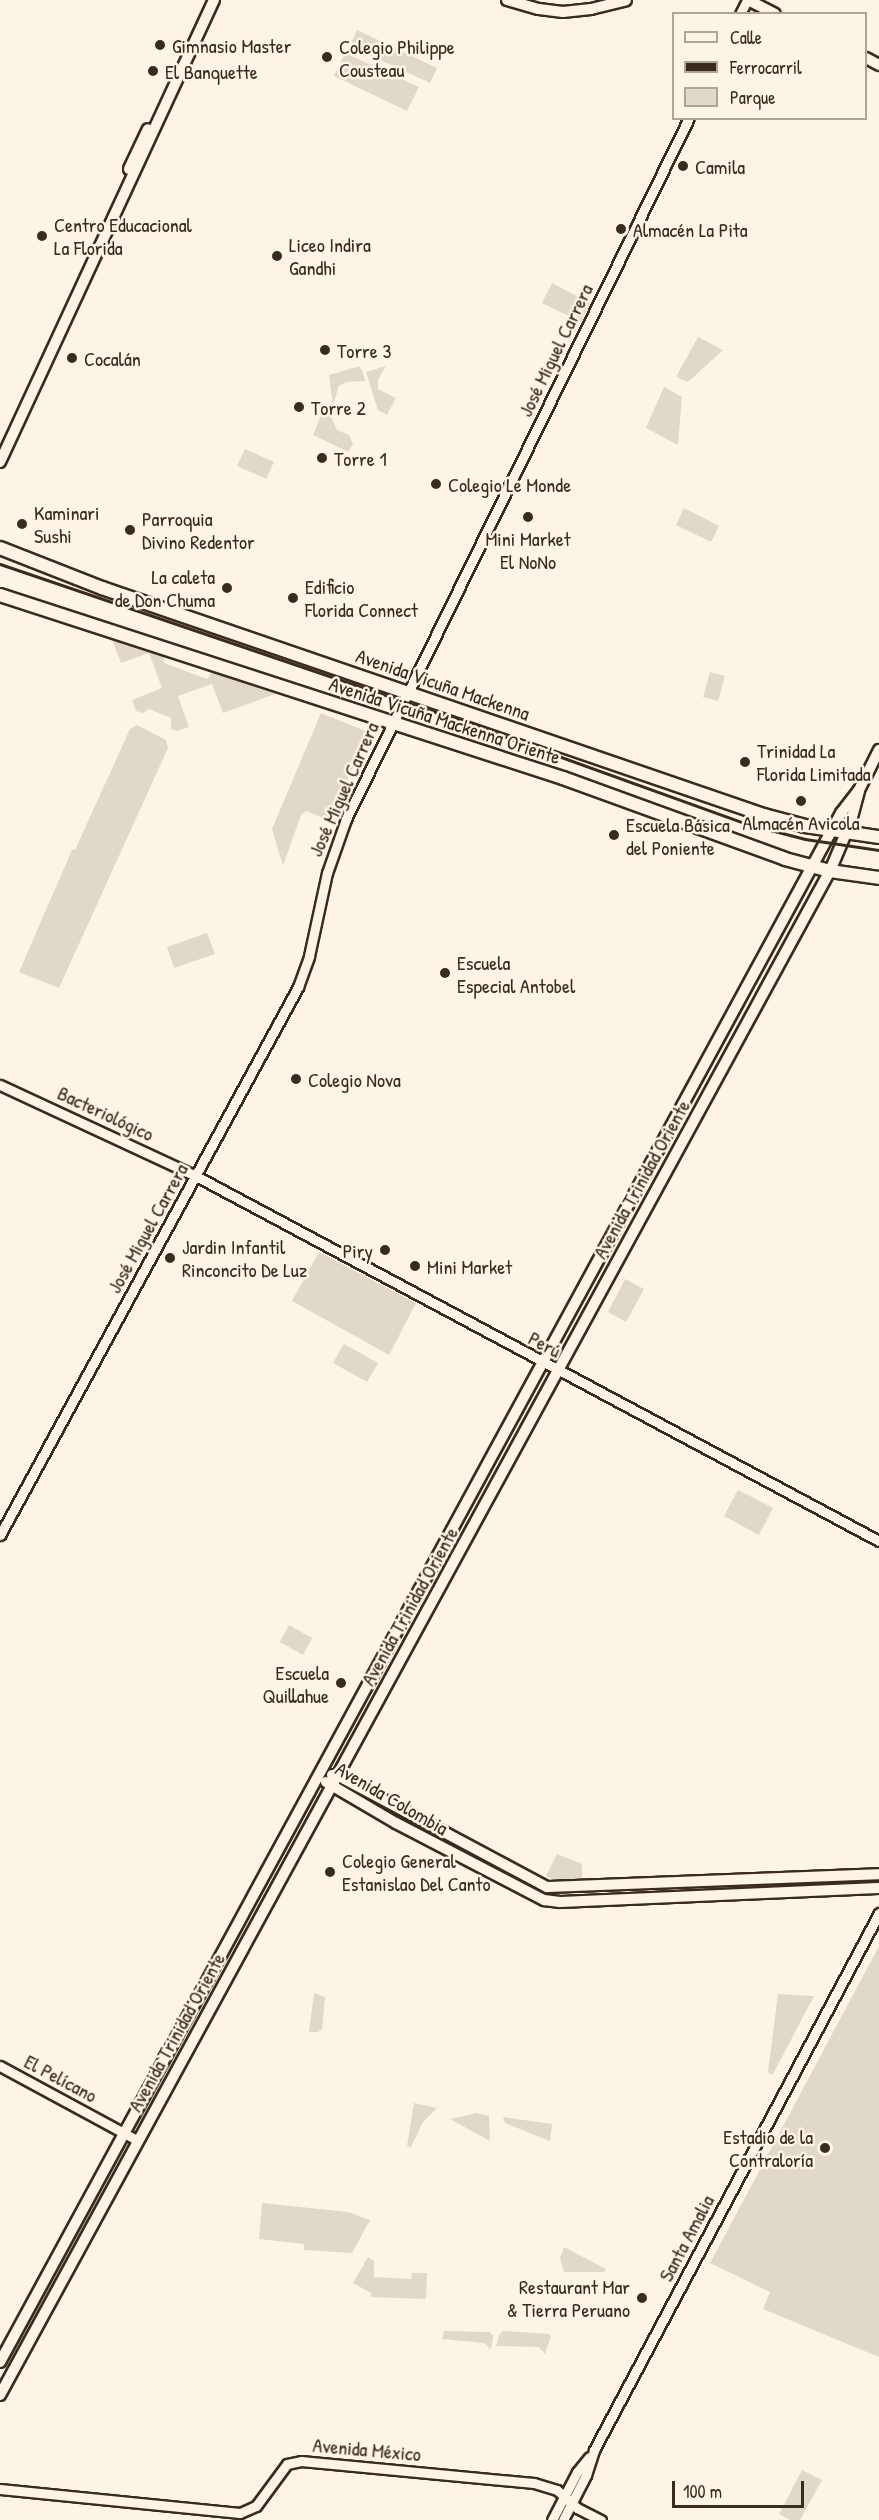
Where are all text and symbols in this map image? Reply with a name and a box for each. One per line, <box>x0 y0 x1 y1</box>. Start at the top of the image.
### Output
legend <box>672 12 867 120</box>
text: Calle <box>730 25 762 50</box>
place label: Gimnasio Master <box>172 33 291 57</box>
place label: Colegio Philippe Cousteau <box>339 34 455 81</box>
marker: Gimnasio Master <box>153 38 167 52</box>
marker: Colegio Philippe Cousteau <box>320 50 334 64</box>
text: Ferrocarril <box>730 55 802 80</box>
place label: El Banquette <box>165 59 258 83</box>
marker: El Banquette <box>146 64 160 78</box>
text: Parque <box>730 85 775 110</box>
place label: Camila <box>695 154 745 178</box>
marker: Camila <box>676 159 690 173</box>
place label: Centro Educacional La Florida <box>54 213 192 260</box>
place label: Almacén La Pita <box>633 217 748 241</box>
marker: Almacén La Pita <box>614 222 628 236</box>
marker: Centro Educacional La Florida <box>35 229 49 243</box>
place label: Liceo Indira Gandhi <box>289 232 371 279</box>
marker: Liceo Indira Gandhi <box>270 249 284 263</box>
street label: José Miguel Carrera <box>513 280 597 420</box>
place label: Torre 3 <box>337 338 391 362</box>
marker: Torre 3 <box>318 343 332 357</box>
place label: Cocalán <box>84 346 141 370</box>
marker: Cocalán <box>65 351 79 365</box>
place label: Torre 2 <box>311 395 366 419</box>
marker: Torre 2 <box>292 400 306 414</box>
place label: Torre 1 <box>334 446 387 470</box>
marker: Torre 1 <box>315 451 329 465</box>
place label: Colegio Le Monde <box>448 472 571 496</box>
marker: Colegio Le Monde <box>429 477 443 491</box>
place label: Kaminari Sushi <box>34 500 99 547</box>
place label: Parroquia Divino Redentor <box>142 506 255 553</box>
marker: Mini Market El NoNo <box>521 510 535 524</box>
marker: Kaminari Sushi <box>15 517 29 531</box>
marker: Parroquia Divino Redentor <box>123 523 137 537</box>
place label: Mini Market El NoNo <box>485 526 571 573</box>
place label: La caleta de Don Chuma <box>115 564 215 611</box>
place label: Edificio Florida Connect <box>305 574 418 621</box>
marker: La caleta de Don Chuma <box>220 581 234 595</box>
marker: Edificio Florida Connect <box>286 591 300 605</box>
street label: Avenida Vicuña Mackenna <box>353 643 533 725</box>
street label: Avenida Vicuña Mackenna Oriente <box>326 671 564 769</box>
street label: José Miguel Carrera <box>303 718 383 860</box>
place label: Trinidad La Florida Limitada <box>757 738 871 785</box>
marker: Trinidad La Florida Limitada <box>738 755 752 769</box>
marker: Almacén Avicola <box>794 794 808 808</box>
place label: Almacén Avicola <box>742 810 860 834</box>
place label: Escuela Básica del Poniente <box>626 812 730 859</box>
marker: Escuela Básica del Poniente <box>607 828 621 842</box>
place label: Escuela Especial Antobel <box>457 950 575 997</box>
marker: Escuela Especial Antobel <box>438 966 452 980</box>
place label: Colegio Nova <box>308 1067 401 1091</box>
marker: Colegio Nova <box>289 1072 303 1086</box>
street label: Bacteriológico <box>54 1080 158 1146</box>
street label: Avenida Trinidad Oriente <box>587 1095 695 1263</box>
street label: José Miguel Carrera <box>101 1159 193 1297</box>
place label: Jardin Infantil Rinconcito De Luz <box>182 1234 307 1281</box>
place label: Piry <box>343 1238 373 1262</box>
marker: Piry <box>378 1243 392 1257</box>
marker: Jardin Infantil Rinconcito De Luz <box>163 1251 177 1265</box>
place label: Mini Market <box>427 1254 512 1278</box>
marker: Mini Market <box>408 1259 422 1273</box>
street label: Perú <box>525 1326 565 1362</box>
street label: Avenida Trinidad Oriente <box>355 1522 463 1690</box>
place label: Escuela Quillahue <box>263 1660 329 1707</box>
marker: Escuela Quillahue <box>334 1676 348 1690</box>
street label: Avenida Colombia <box>331 1756 453 1840</box>
place label: Colegio General Estanislao Del Canto <box>342 1848 490 1895</box>
marker: Colegio General Estanislao Del Canto <box>323 1865 337 1879</box>
street label: Avenida Trinidad Oriente <box>122 1948 230 2116</box>
street label: El Pelícano <box>21 2049 101 2107</box>
place label: Estadio de la Contraloría <box>723 2124 813 2171</box>
marker: Estadio de la Contraloría <box>818 2141 832 2155</box>
street label: Santa Amalia <box>653 2191 719 2285</box>
place label: Restaurant Mar & Tierra Peruano <box>507 2274 630 2321</box>
marker: Restaurant Mar & Tierra Peruano <box>635 2291 649 2305</box>
street label: Avenida México <box>312 2432 422 2466</box>
scale bar <box>675 2469 807 2507</box>
text: 100 m <box>683 2479 722 2504</box>

